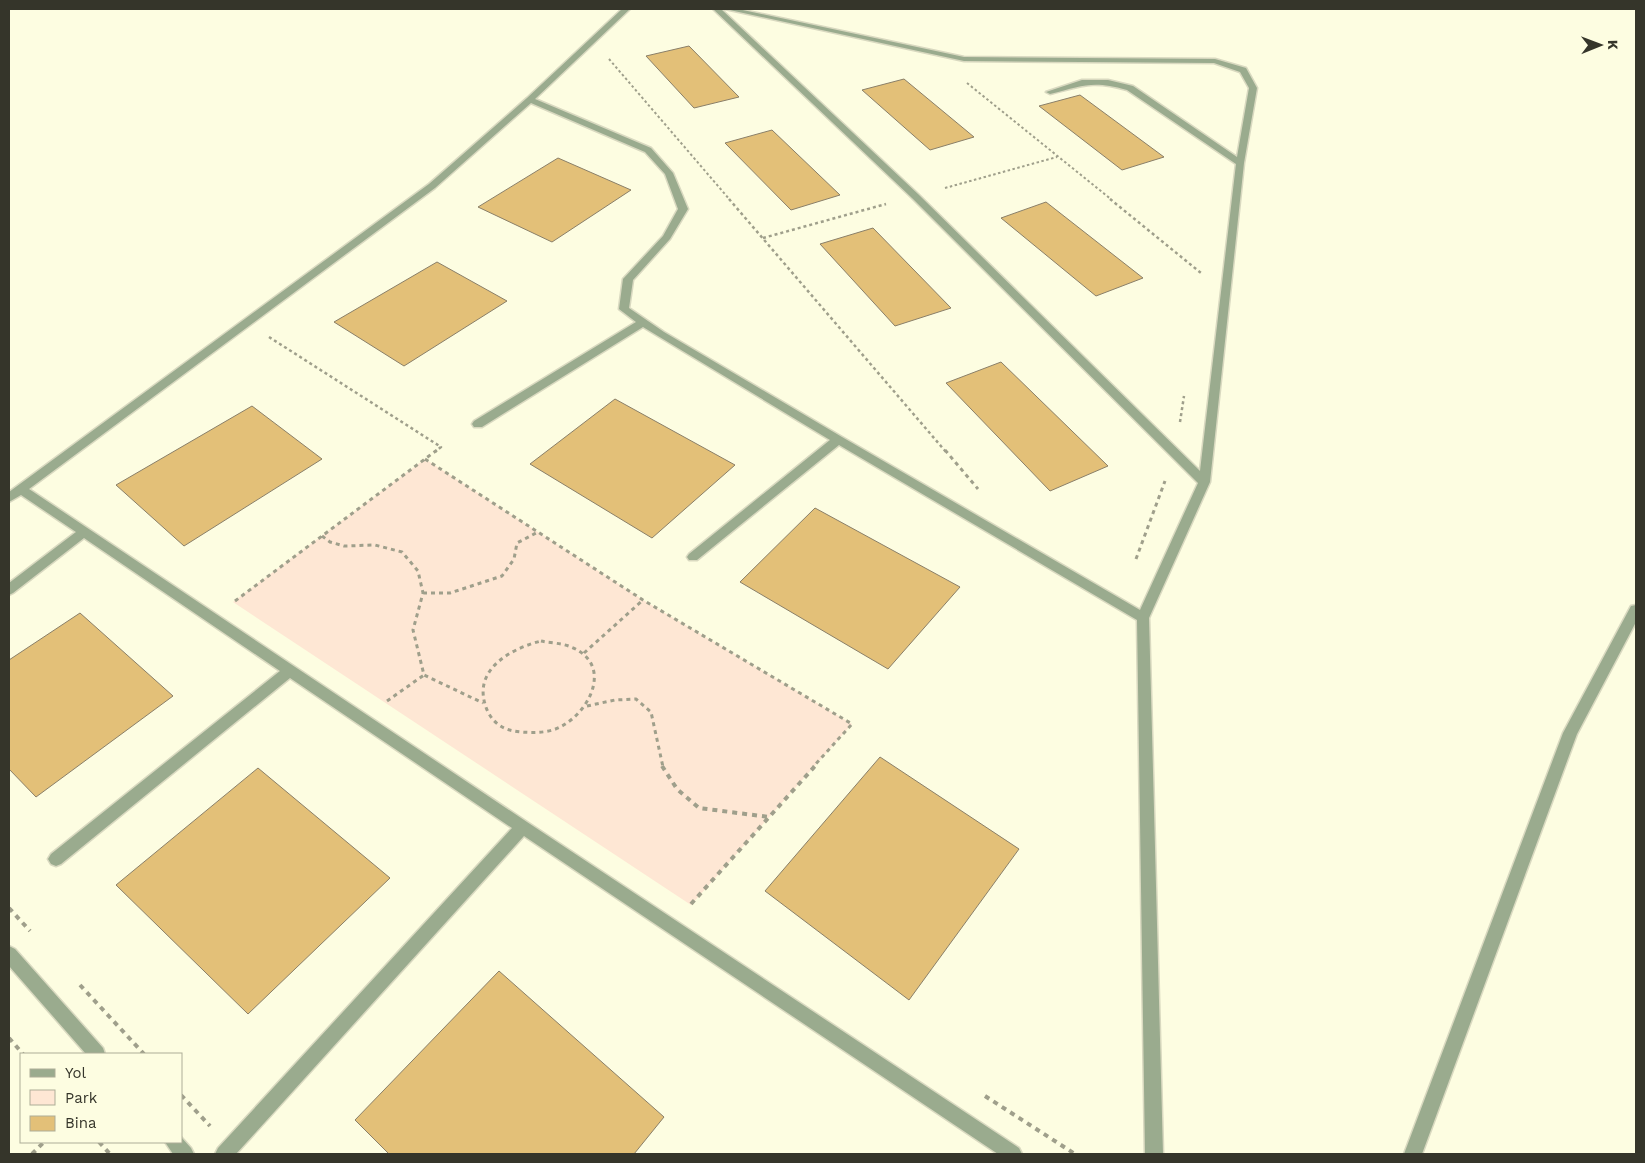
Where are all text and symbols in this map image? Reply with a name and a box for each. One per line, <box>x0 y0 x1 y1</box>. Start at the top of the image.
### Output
north arrow <box>1575 20 1625 70</box>
text: K <box>1605 40 1621 50</box>
legend <box>20 1053 182 1143</box>
text: Yol <box>65 1064 87 1082</box>
text: Park <box>65 1089 98 1107</box>
text: Bina <box>65 1114 97 1132</box>

